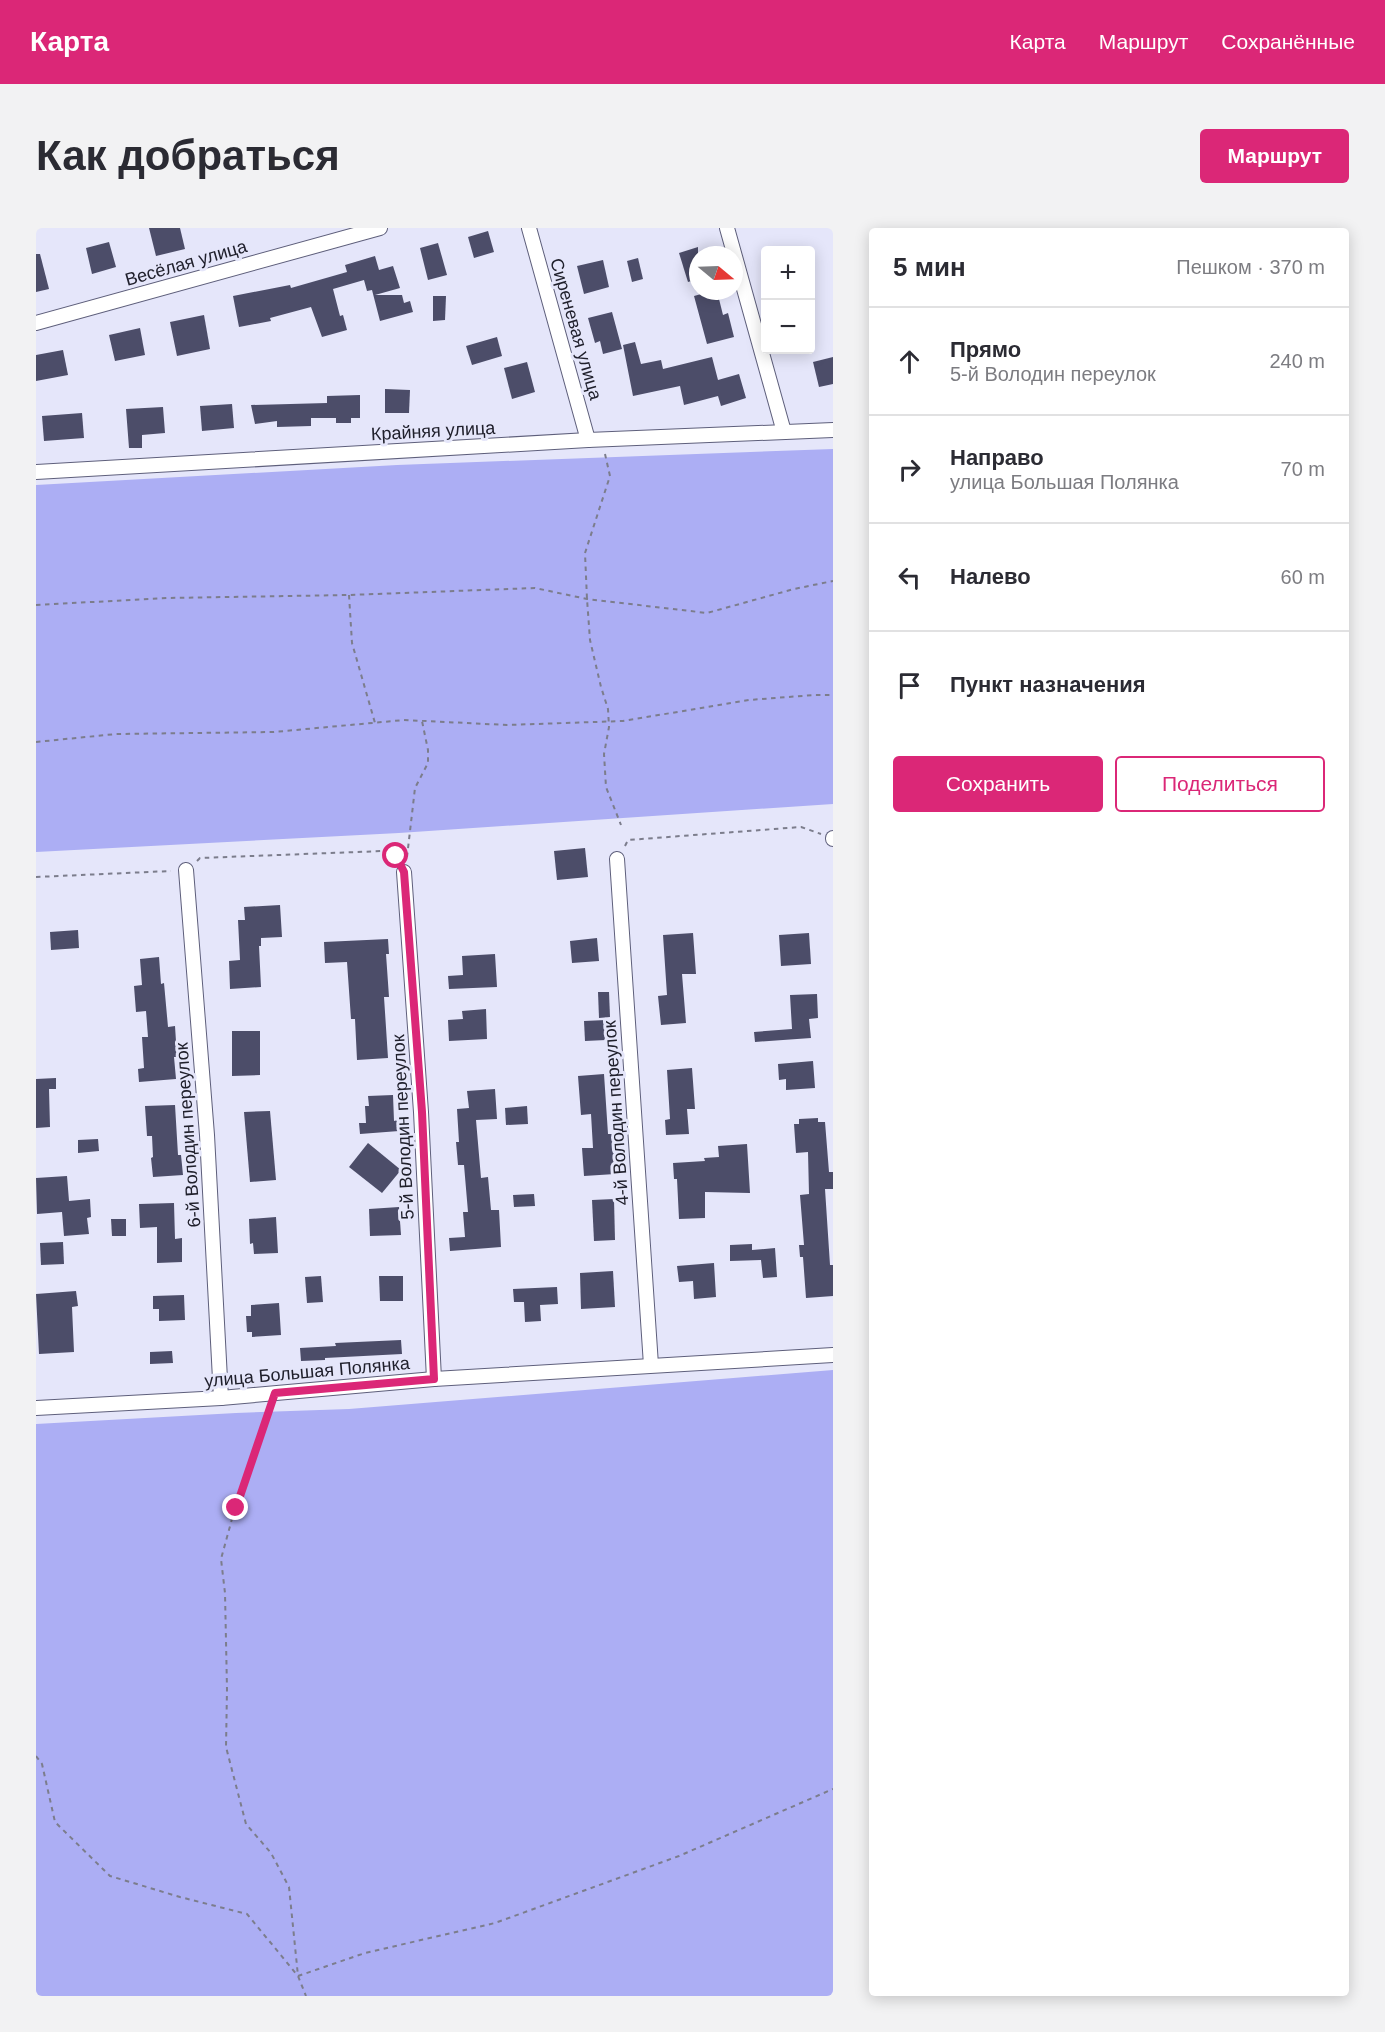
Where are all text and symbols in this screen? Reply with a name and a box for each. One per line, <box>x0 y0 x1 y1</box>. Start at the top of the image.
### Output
text: Карта <box>30 26 109 57</box>
text: Карта <box>1010 30 1066 53</box>
text: Маршрут <box>1099 30 1188 53</box>
text: Сохранённые <box>1221 30 1355 53</box>
button: Маршрут <box>1200 129 1349 183</box>
text: Как добраться <box>36 132 340 179</box>
street label: Весёлая улица <box>123 236 250 290</box>
north arrow <box>689 246 743 300</box>
map controls <box>761 246 815 354</box>
button: + <box>761 246 815 300</box>
text: 5 мин <box>893 252 966 282</box>
street label: Сиреневая улица <box>546 256 606 403</box>
text: Пешком · 370 m <box>1176 256 1325 278</box>
button: − <box>761 300 815 354</box>
text: Прямо <box>950 337 1021 362</box>
icon: ahead <box>893 345 926 378</box>
text: 240 m <box>1269 350 1325 372</box>
text: 5-й Володин переулок <box>950 363 1156 385</box>
street label: Крайняя улица <box>370 418 497 444</box>
text: Направо <box>950 445 1044 470</box>
icon: right <box>893 453 926 486</box>
text: 70 m <box>1281 458 1325 480</box>
text: улица Большая Полянка <box>950 471 1179 493</box>
icon: left <box>893 561 926 594</box>
text: Налево <box>950 564 1031 589</box>
text: 60 m <box>1281 566 1325 588</box>
icon: arrive <box>893 669 926 702</box>
text: Пункт назначения <box>950 672 1146 697</box>
button: Сохранить <box>893 756 1103 812</box>
button: Поделиться <box>1115 756 1325 812</box>
route start <box>382 842 408 868</box>
street label: 4-й Володин переулок <box>600 1020 632 1206</box>
street label: 5-й Володин переулок <box>388 1034 418 1220</box>
street label: 6-й Володин переулок <box>172 1042 204 1228</box>
street label: улица Большая Полянка <box>204 1353 411 1391</box>
route end <box>222 1494 248 1520</box>

